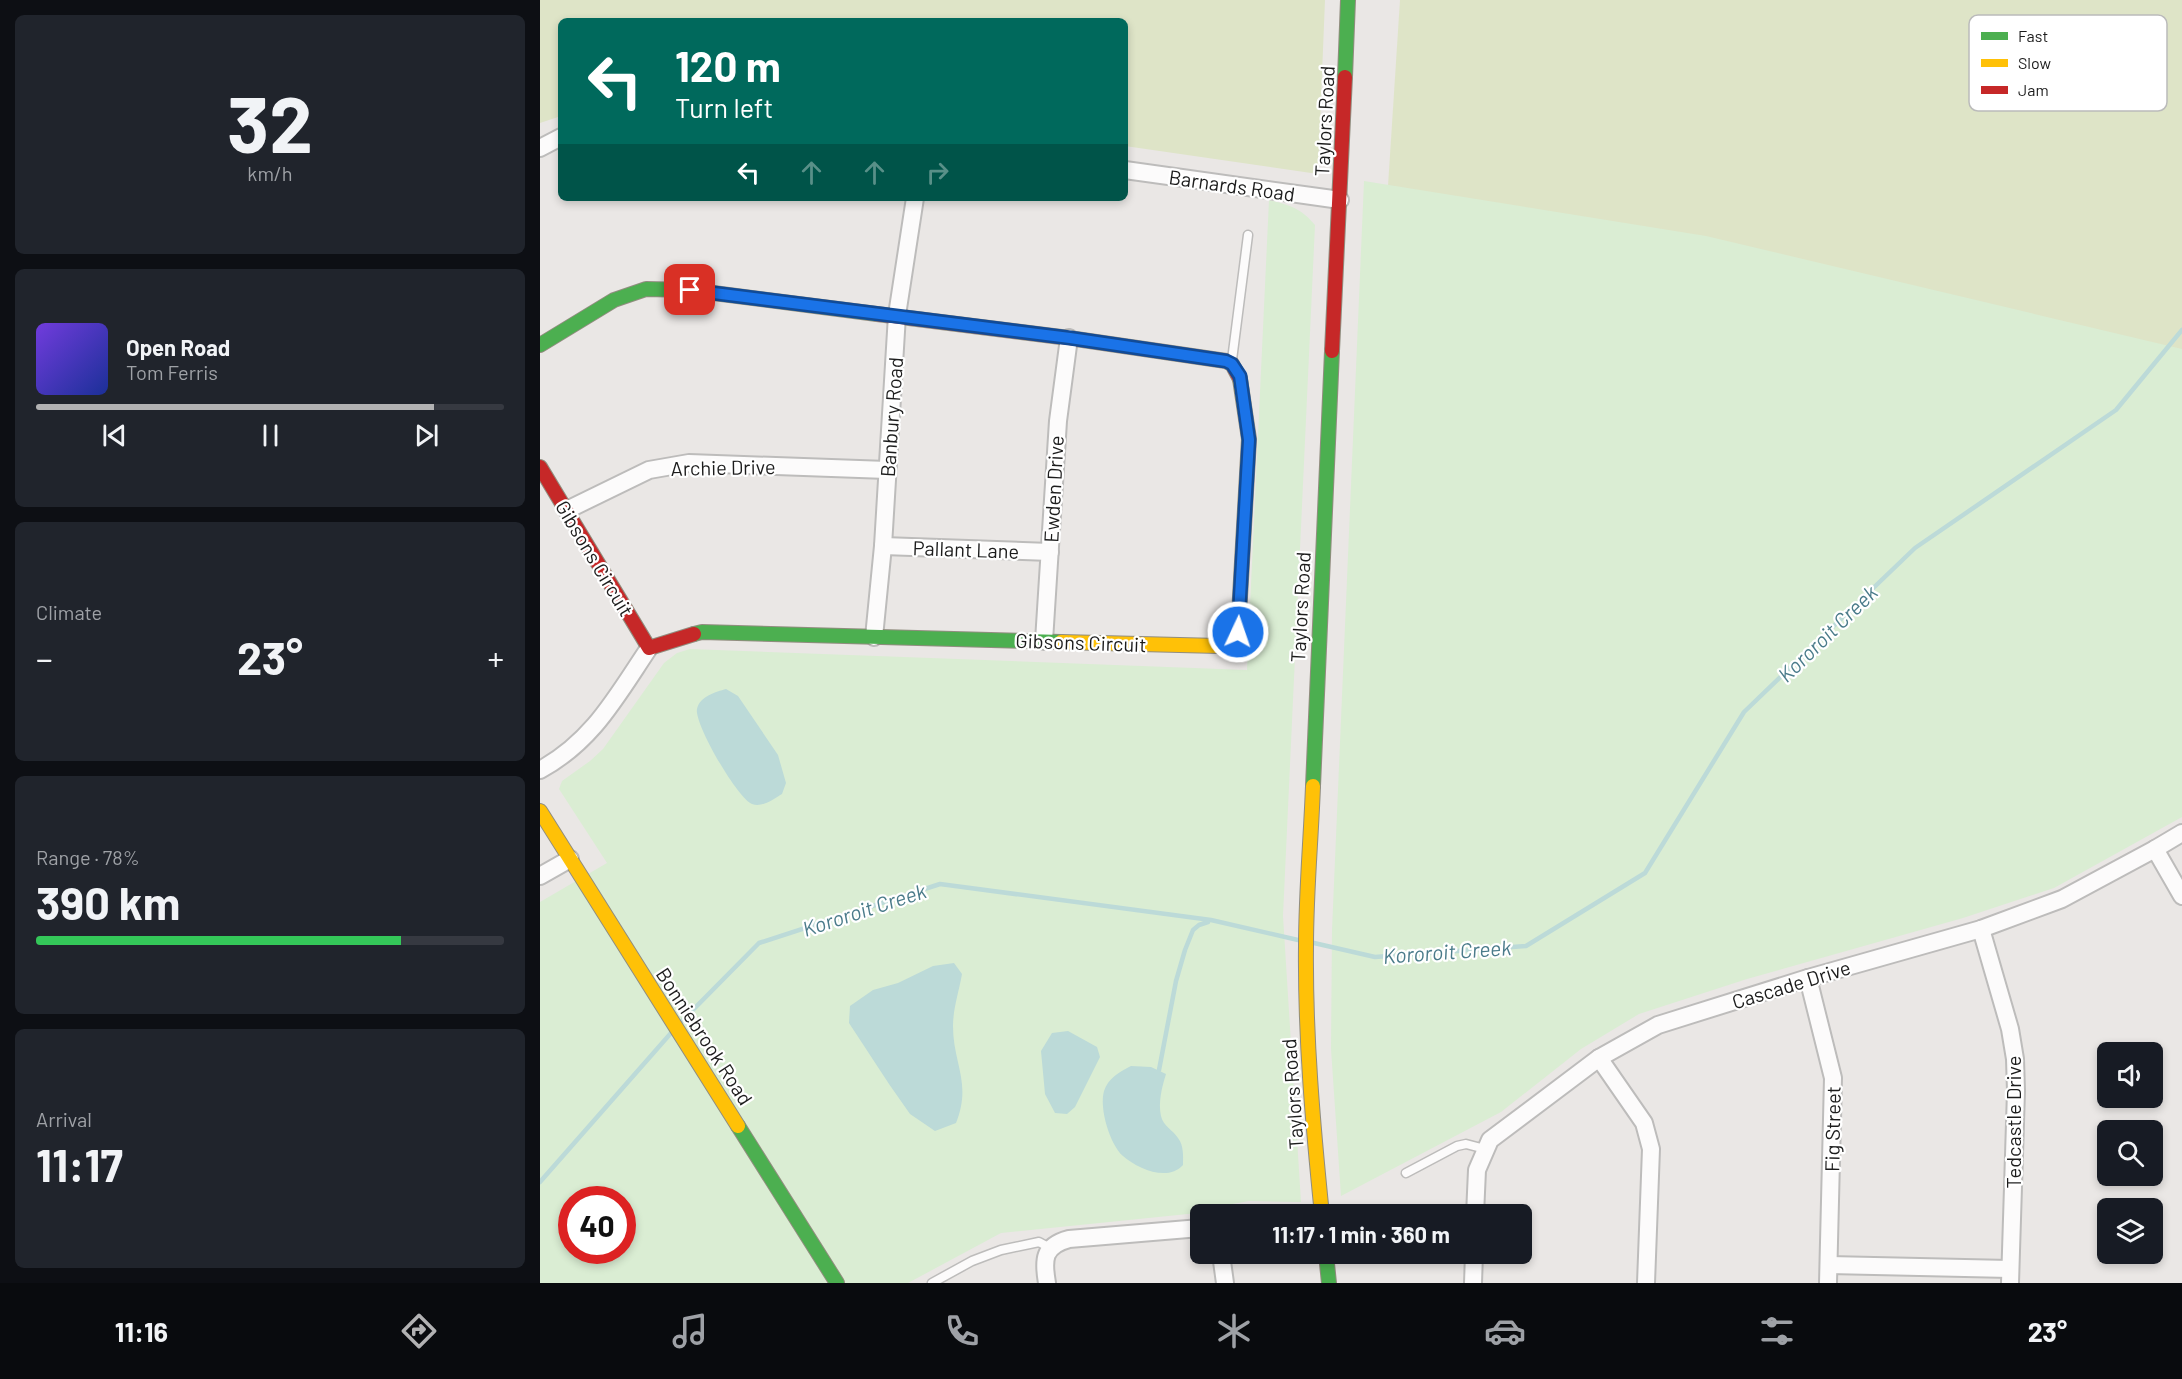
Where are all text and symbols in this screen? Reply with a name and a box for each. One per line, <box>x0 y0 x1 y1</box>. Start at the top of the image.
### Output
legend <box>1969 15 2167 111</box>
text: Fast <box>2018 26 2048 45</box>
text: 120 m <box>675 40 781 90</box>
icon: left <box>576 42 654 120</box>
text: Slow <box>2018 53 2051 72</box>
street label: Taylors Road <box>1309 65 1339 177</box>
text: 32 <box>227 75 313 169</box>
text: Jam <box>2018 80 2049 99</box>
text: Turn left <box>675 91 773 123</box>
icon: left <box>732 156 765 189</box>
icon: ahead <box>795 156 828 189</box>
icon: ahead <box>858 156 891 189</box>
icon: right <box>921 156 954 189</box>
text: km/h <box>247 161 293 185</box>
street label: Barnards Road <box>1168 164 1296 206</box>
pin <box>664 264 715 315</box>
icon: arrive <box>673 273 706 306</box>
text: Open Road <box>126 334 230 360</box>
street label: Banbury Road <box>875 356 907 478</box>
text: Tom Ferris <box>126 360 218 384</box>
icon: previous <box>98 419 131 452</box>
icon: pause <box>254 419 287 452</box>
icon: next <box>410 419 443 452</box>
street label: Ewden Drive <box>1038 435 1068 543</box>
street label: Archie Drive <box>670 454 776 480</box>
street label: Gibsons Circuit <box>551 496 639 620</box>
street label: Pallant Lane <box>912 535 1020 563</box>
street label: Taylors Road <box>1285 551 1315 663</box>
water label: Kororoit Creek <box>1772 579 1882 687</box>
text: Climate <box>36 600 102 624</box>
position arrow <box>1206 600 1270 664</box>
street label: Gibsons Circuit <box>1015 628 1147 656</box>
text: 23° <box>237 630 303 684</box>
text: − <box>36 638 53 678</box>
text: + <box>487 638 504 678</box>
text: Range · 78% <box>36 845 140 869</box>
text: 390 km <box>36 875 180 929</box>
water label: Kororoit Creek <box>799 877 930 941</box>
water label: Kororoit Creek <box>1382 934 1513 968</box>
street label: Cascade Drive <box>1729 955 1853 1013</box>
street label: Bonniebrook Road <box>652 963 758 1109</box>
street label: Taylors Road <box>1276 1038 1308 1150</box>
map controls <box>2097 1042 2163 1264</box>
button: sound <box>2097 1042 2163 1108</box>
street label: Tedcastle Drive <box>2001 1056 2025 1188</box>
street label: Fig Street <box>1819 1086 1845 1172</box>
text: Arrival <box>36 1107 92 1131</box>
button: search <box>2097 1120 2163 1186</box>
text: 11:17 <box>36 1137 123 1191</box>
speed limit sign: 40 <box>558 1186 636 1264</box>
button: layers <box>2097 1198 2163 1264</box>
text: 11:17 · 1 min · 360 m <box>1272 1221 1450 1247</box>
icon: directions <box>398 1310 440 1352</box>
icon: music <box>669 1310 711 1352</box>
icon: phone <box>941 1310 983 1352</box>
icon: climate <box>1213 1310 1255 1352</box>
icon: car <box>1484 1310 1526 1352</box>
icon: filters <box>1756 1310 1798 1352</box>
text: 11:16 <box>115 1315 168 1347</box>
text: 23° <box>2028 1315 2067 1347</box>

